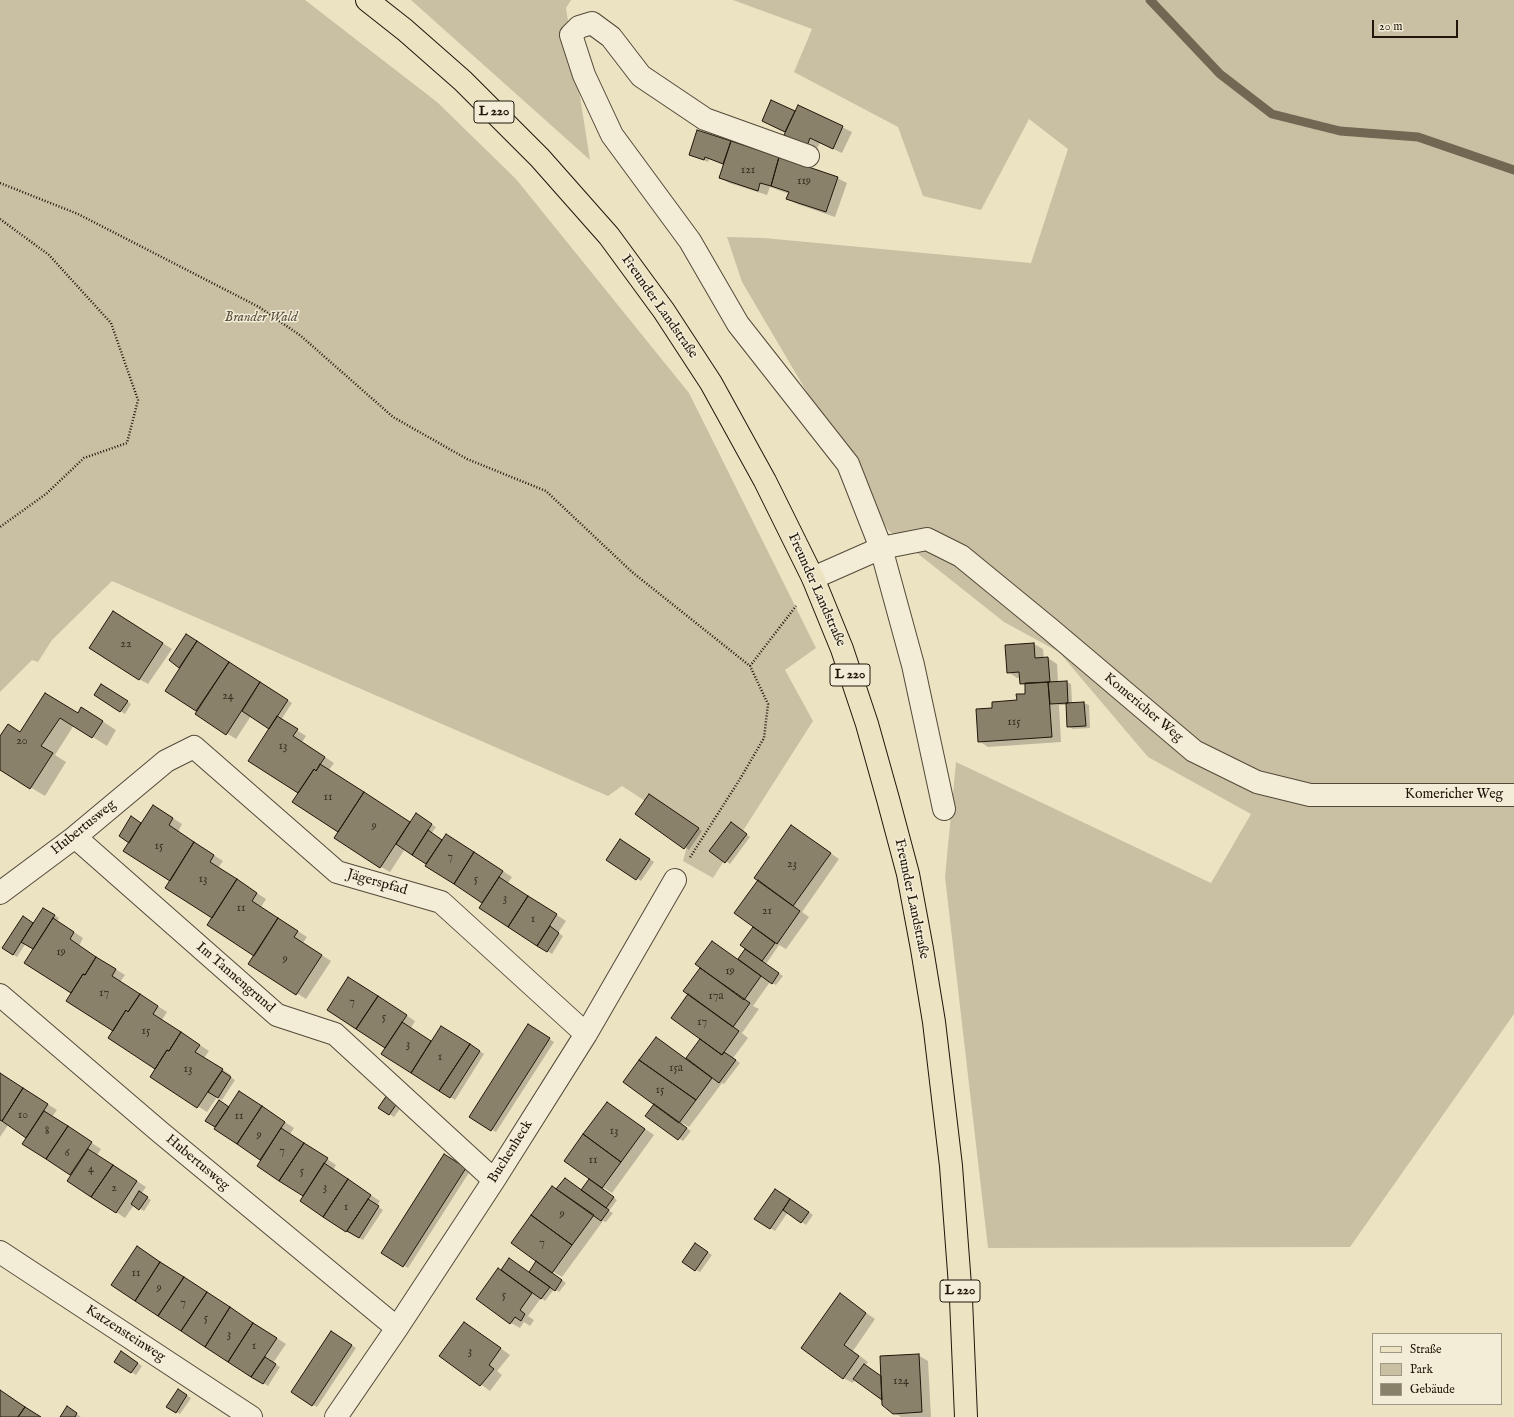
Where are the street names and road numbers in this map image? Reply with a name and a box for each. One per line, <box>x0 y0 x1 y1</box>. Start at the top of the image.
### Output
road number: L 220 <box>474 101 514 123</box>
street label: Freunder Landstraße <box>617 252 701 362</box>
street label: Freunder Landstraße <box>783 531 849 649</box>
road number: L 220 <box>830 664 870 686</box>
street label: Komericher Weg <box>1100 670 1186 746</box>
street label: Komericher Weg <box>1405 787 1503 803</box>
street label: Hubertusweg <box>48 797 120 859</box>
street label: Freunder Landstraße <box>890 837 932 961</box>
street label: Jägerspfad <box>345 866 409 900</box>
street label: Im Tannengrund <box>192 939 278 1017</box>
street label: Buchenheck <box>485 1117 537 1187</box>
street label: Hubertusweg <box>162 1131 232 1195</box>
road number: L 220 <box>940 1280 980 1302</box>
street label: Katzensteinweg <box>82 1302 168 1366</box>

